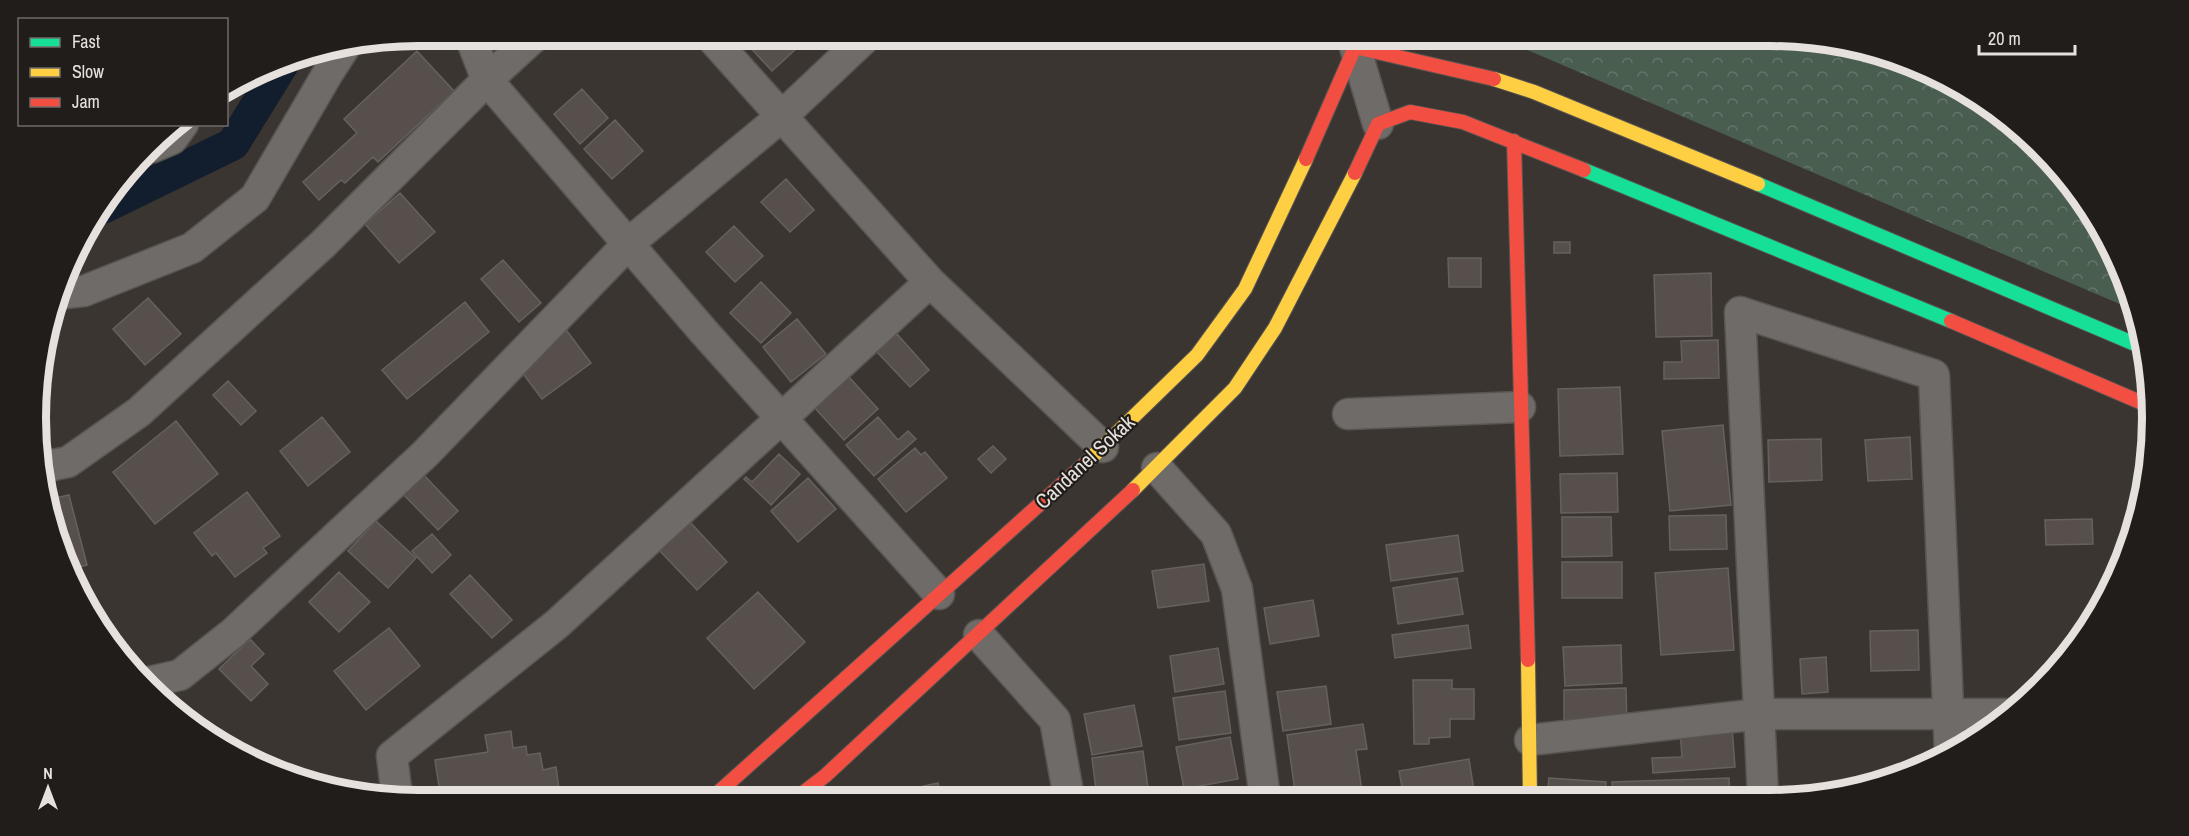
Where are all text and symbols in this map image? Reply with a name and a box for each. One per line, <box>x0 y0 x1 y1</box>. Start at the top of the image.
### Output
legend <box>18 18 228 126</box>
scale bar <box>1979 18 2075 56</box>
text: 20 m <box>1988 26 2021 51</box>
text: Fast <box>72 29 100 54</box>
text: Slow <box>72 59 104 84</box>
text: Jam <box>72 89 100 114</box>
street label: Candanel Sokak <box>1029 408 1141 515</box>
north arrow <box>18 758 78 818</box>
text: N <box>43 762 53 784</box>

